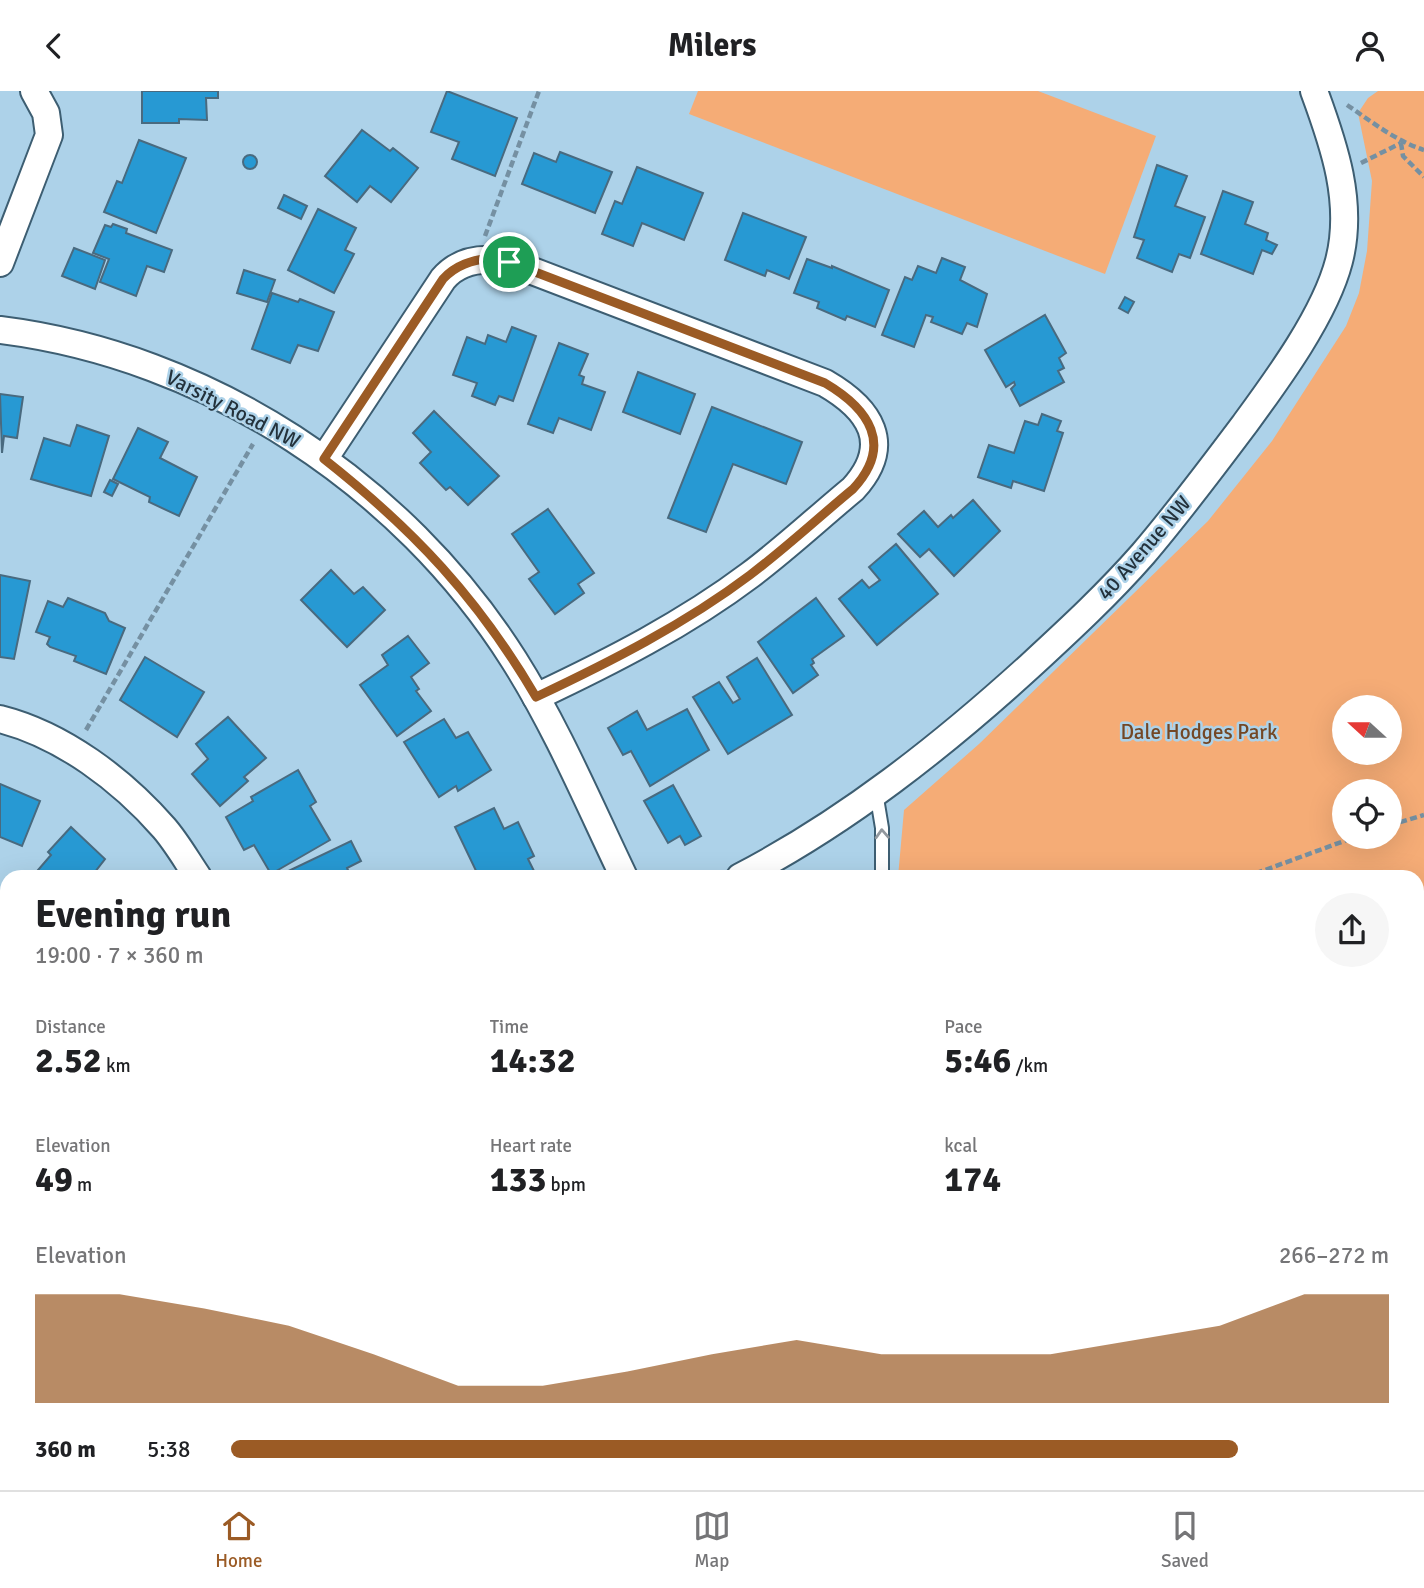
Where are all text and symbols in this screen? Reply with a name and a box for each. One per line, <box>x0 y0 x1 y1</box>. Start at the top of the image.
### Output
text: Milers <box>668 26 756 65</box>
icon: back <box>35 27 73 65</box>
icon: person <box>1351 27 1389 65</box>
pin <box>479 232 539 292</box>
icon: arrive <box>490 243 528 281</box>
street label: Varsity Road NW <box>161 364 305 454</box>
street label: 40 Avenue NW <box>1092 490 1196 605</box>
north arrow <box>1332 695 1402 765</box>
map controls <box>1332 695 1402 849</box>
park label: Dale Hodges Park <box>1120 719 1278 745</box>
button: locate <box>1332 779 1402 849</box>
one-way arrow <box>875 828 890 839</box>
text: Evening run <box>35 891 231 938</box>
button: share <box>1315 893 1389 967</box>
text: 19:00 · 7 × 360 m <box>35 941 204 970</box>
text: Distance <box>35 1015 106 1039</box>
text: Time <box>490 1015 529 1039</box>
text: Pace <box>944 1015 983 1039</box>
text: 2.52 <box>35 1039 102 1082</box>
text: 14:32 <box>490 1039 576 1082</box>
text: 5:46 <box>944 1039 1011 1082</box>
text: km <box>102 1054 131 1078</box>
text: /km <box>1011 1054 1048 1078</box>
text: Elevation <box>35 1134 111 1158</box>
text: Heart rate <box>490 1134 572 1158</box>
text: kcal <box>944 1134 978 1158</box>
text: 49 <box>35 1158 73 1201</box>
text: 133 <box>490 1158 546 1201</box>
text: 174 <box>944 1158 1001 1201</box>
text: m <box>73 1173 92 1197</box>
text: bpm <box>546 1173 586 1197</box>
text: Elevation <box>35 1241 127 1270</box>
text: 266–272 m <box>1279 1241 1389 1270</box>
text: 360 m <box>35 1435 96 1464</box>
text: 5:38 <box>147 1435 190 1464</box>
tab: Home <box>215 1507 262 1573</box>
tab: Map <box>693 1507 731 1573</box>
tab: Saved <box>1161 1507 1209 1573</box>

